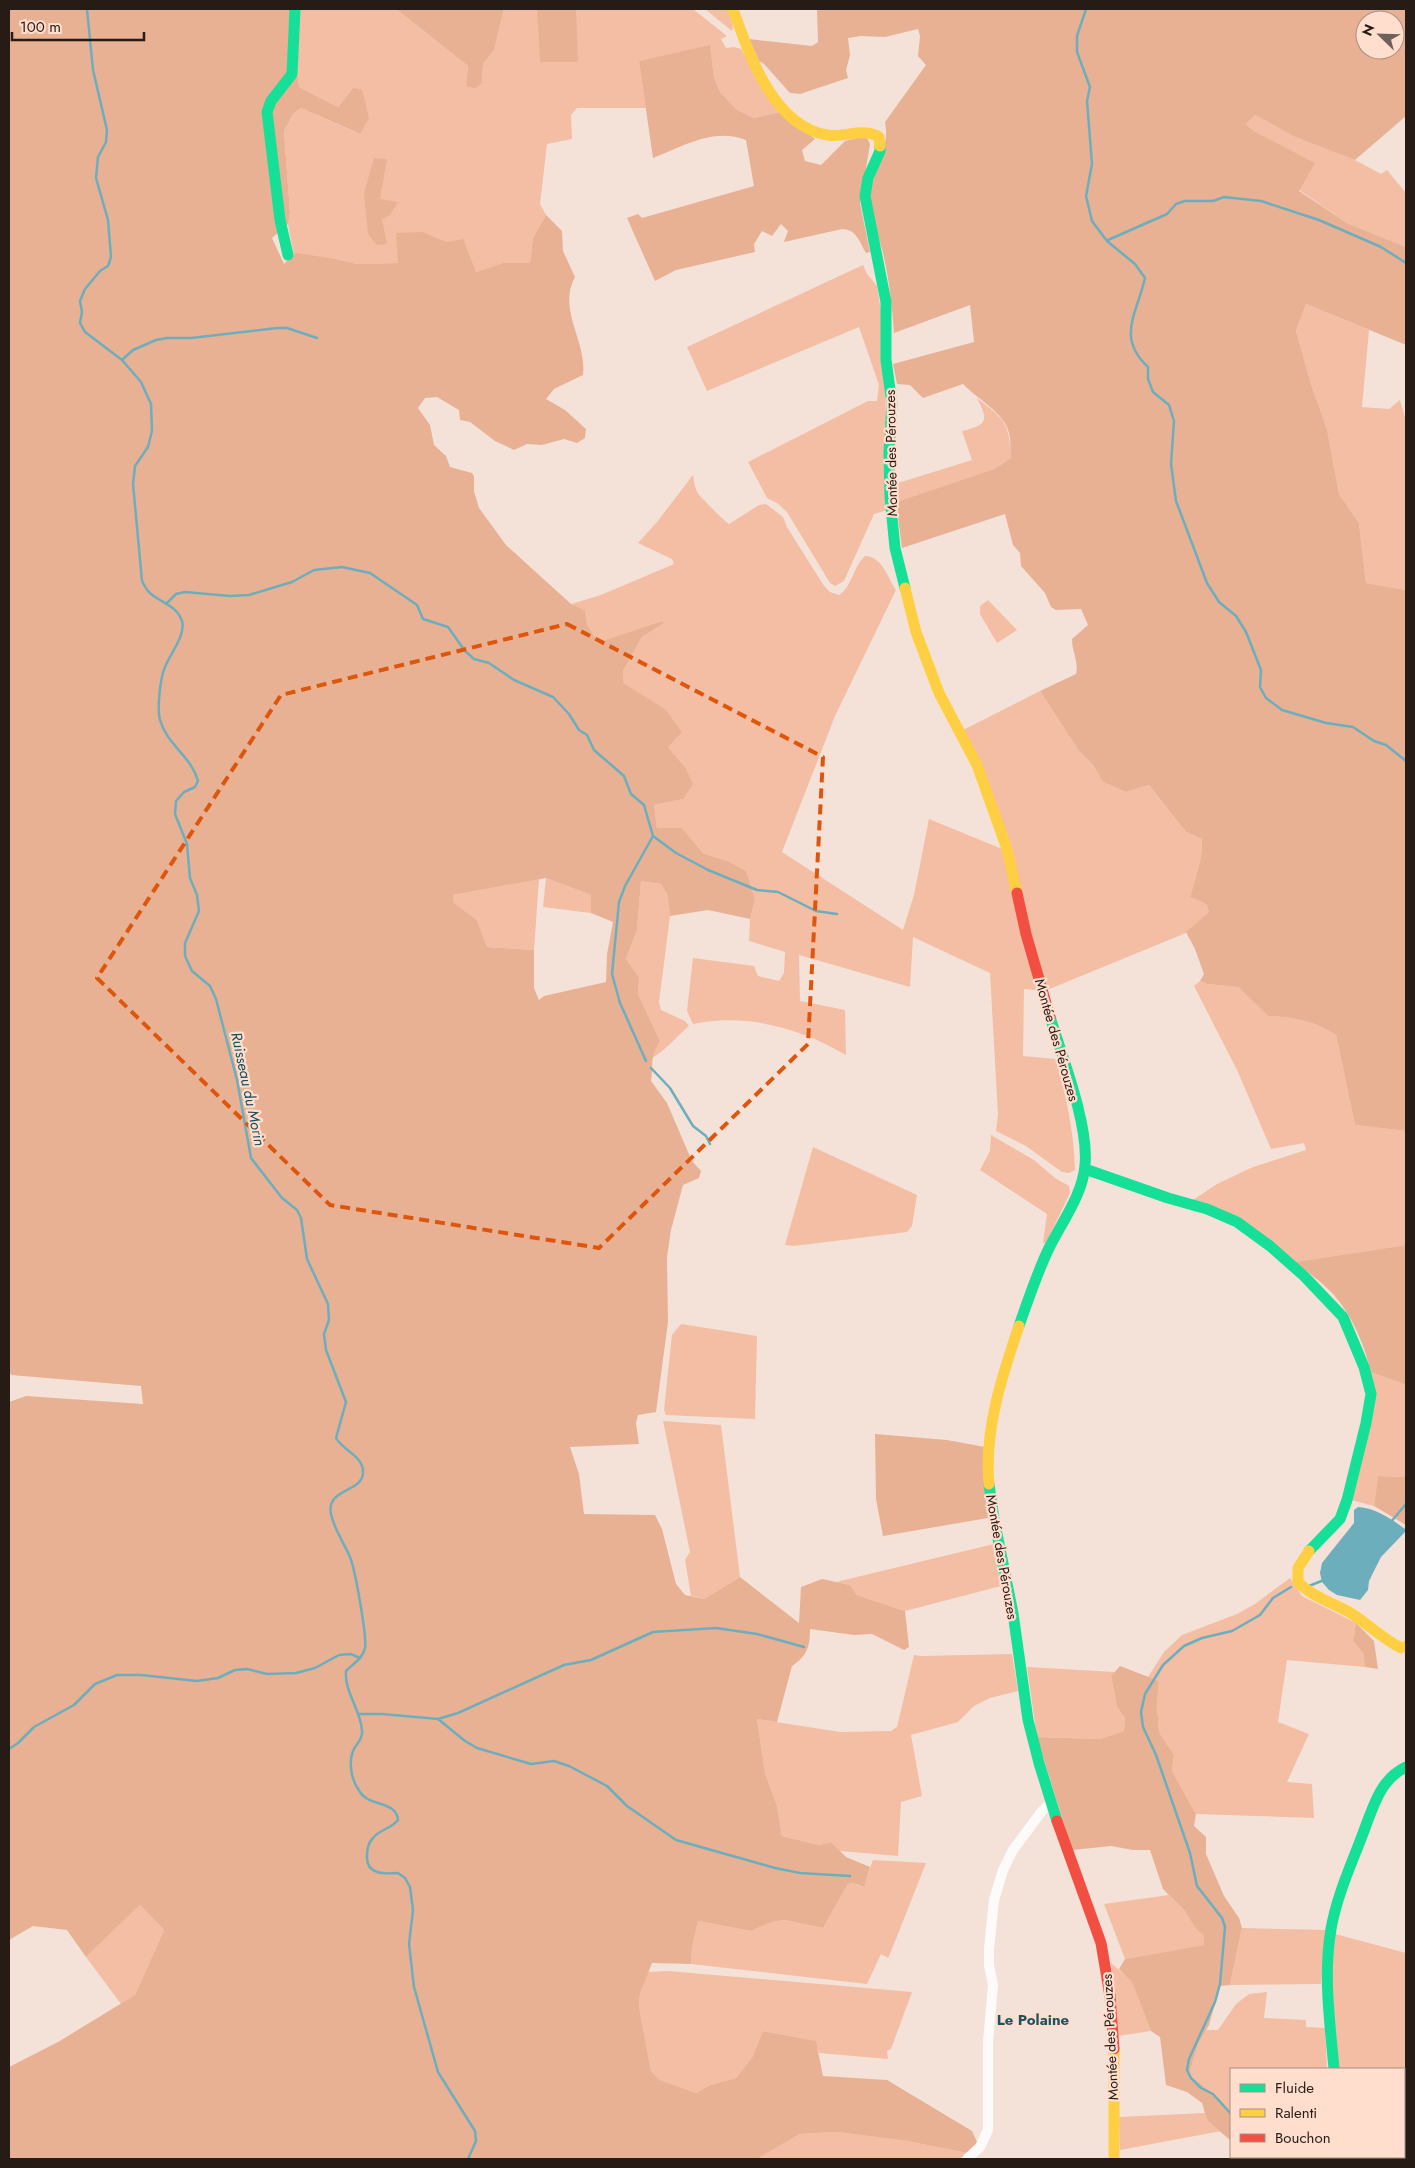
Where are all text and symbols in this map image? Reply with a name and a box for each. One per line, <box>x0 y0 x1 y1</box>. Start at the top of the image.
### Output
scale bar <box>12 10 145 42</box>
north arrow <box>1355 10 1405 60</box>
text: 100 m <box>20 16 61 38</box>
text: N <box>1357 21 1379 39</box>
street label: Montée des Pérouzes <box>880 389 902 516</box>
street label: Montée des Pérouzes <box>1030 976 1084 1104</box>
water label: Ruisseau du Morin <box>225 1030 271 1148</box>
street label: Montée des Pérouzes <box>981 1493 1023 1621</box>
street label: Montée des Pérouzes <box>1097 1973 1123 2101</box>
district label: Le Polaine <box>997 2009 1070 2031</box>
legend <box>1230 2068 1405 2158</box>
text: Fluide <box>1275 2077 1314 2099</box>
text: Ralenti <box>1275 2102 1317 2124</box>
text: Bouchon <box>1275 2127 1331 2149</box>

